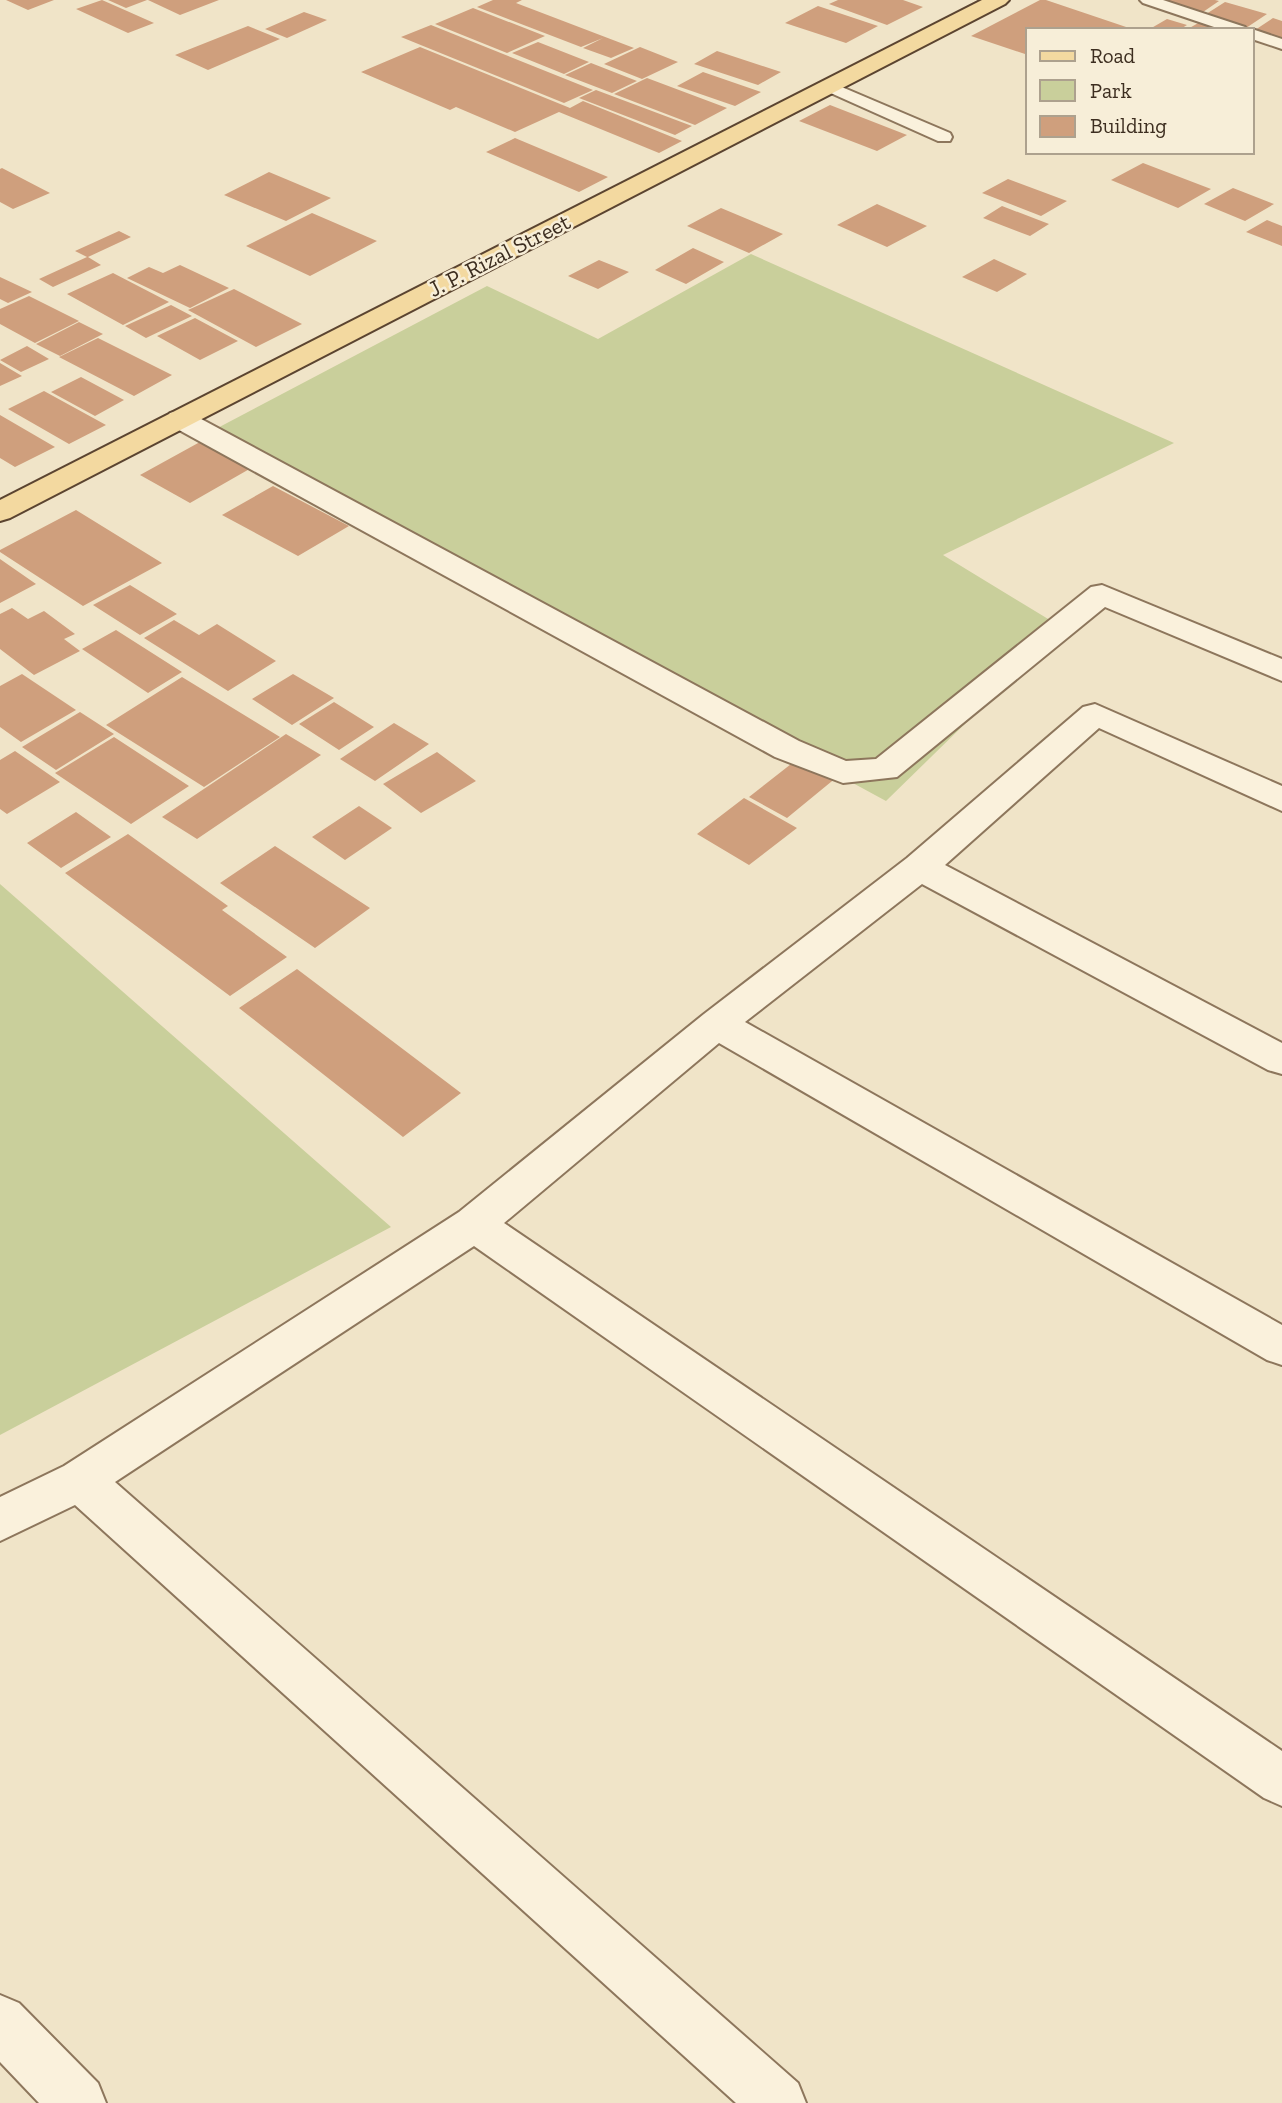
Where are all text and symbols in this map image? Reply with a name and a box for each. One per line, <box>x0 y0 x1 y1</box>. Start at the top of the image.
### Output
legend <box>1026 28 1254 154</box>
text: Road <box>1090 43 1136 68</box>
text: Park <box>1090 78 1132 103</box>
text: Building <box>1090 113 1167 138</box>
street label: J. P. Rizal Street <box>423 207 575 303</box>

